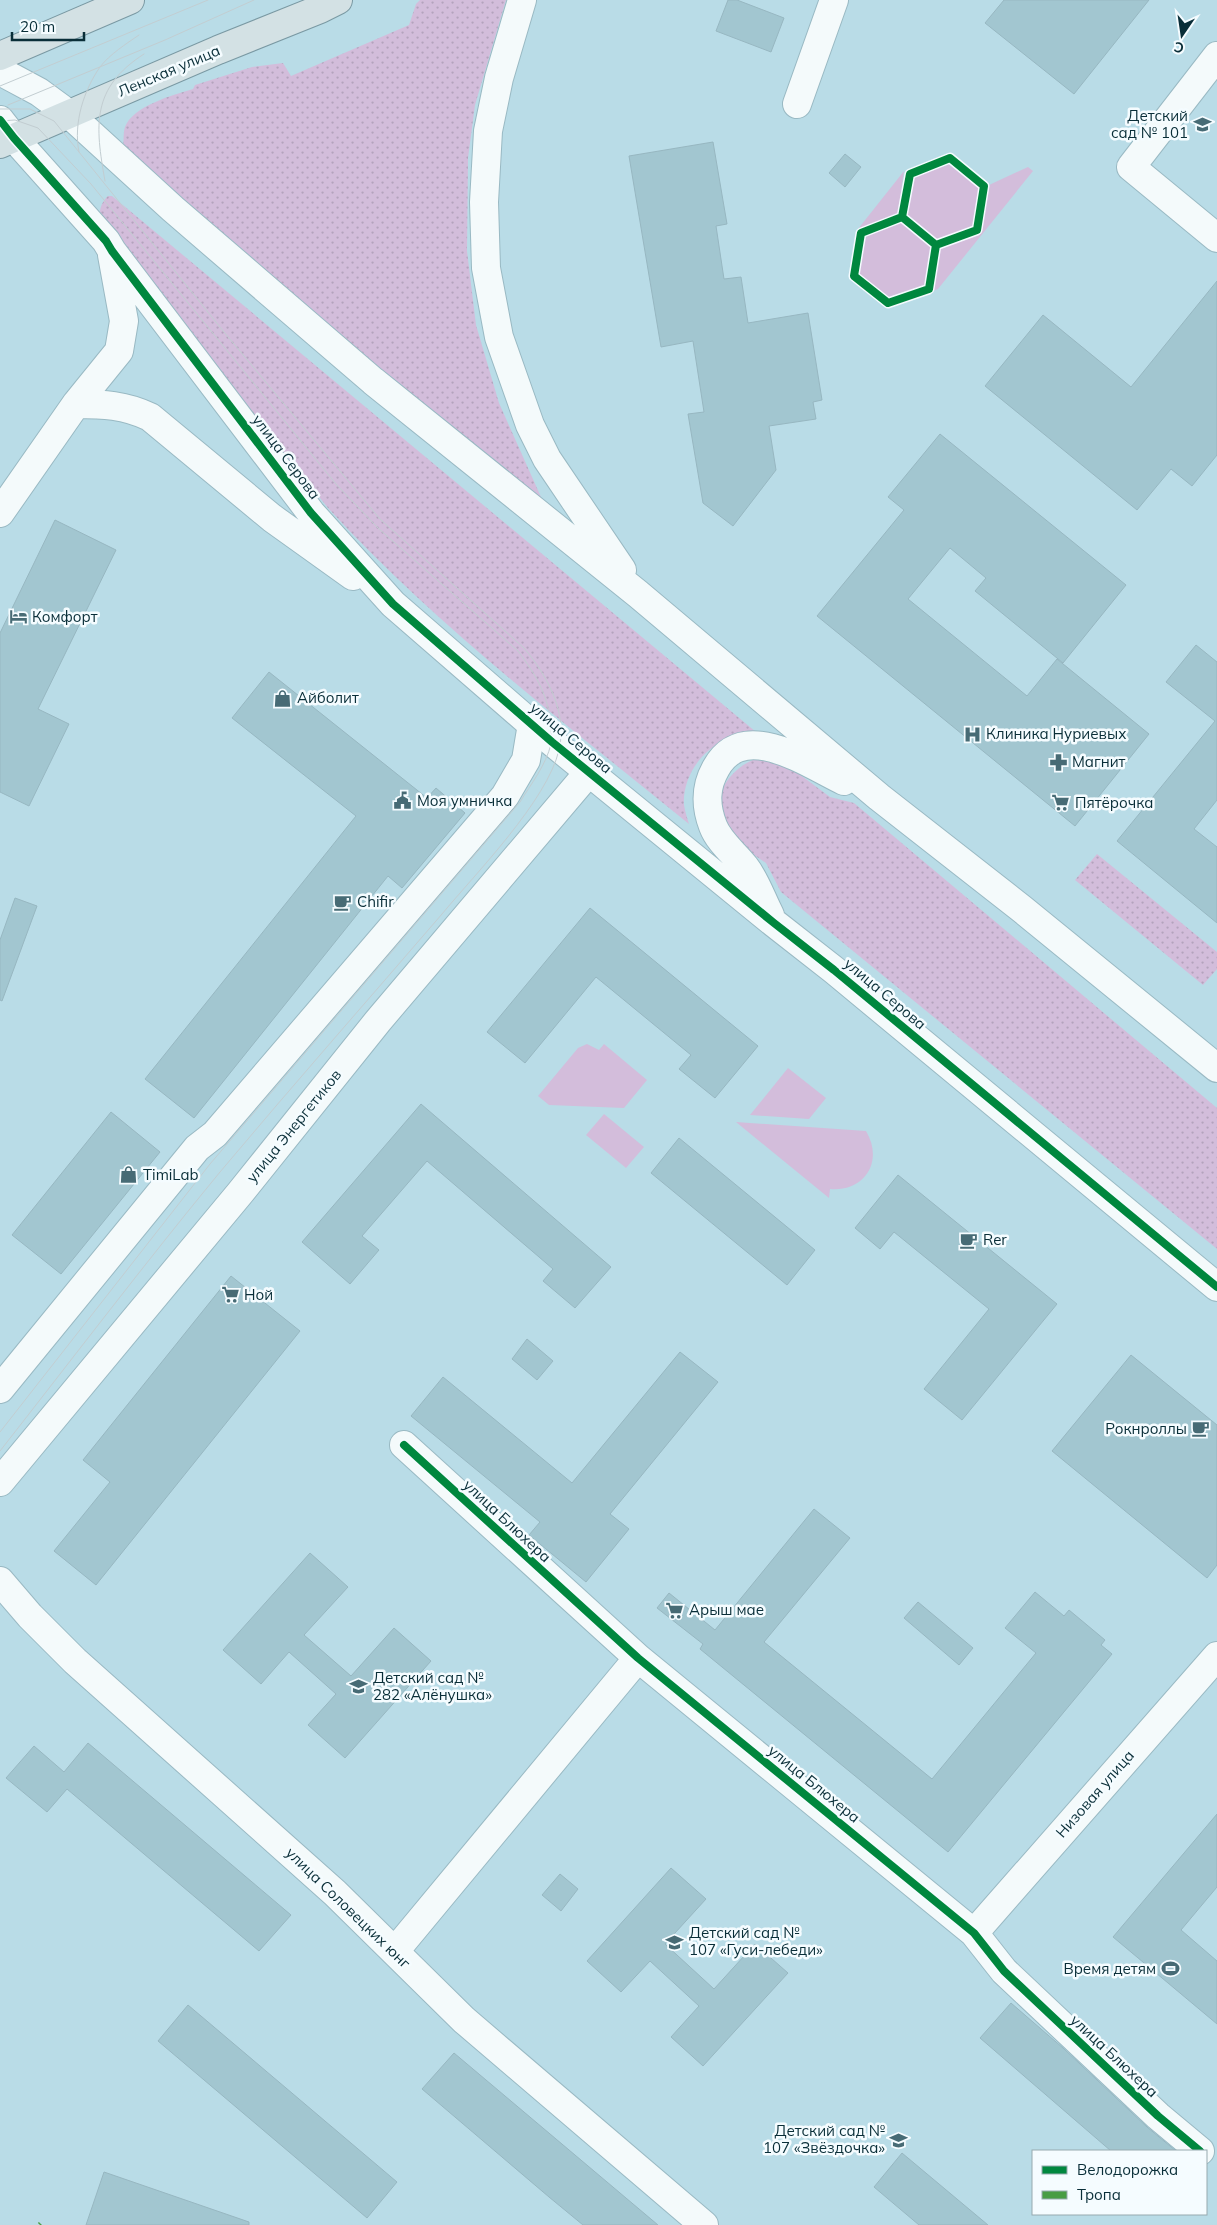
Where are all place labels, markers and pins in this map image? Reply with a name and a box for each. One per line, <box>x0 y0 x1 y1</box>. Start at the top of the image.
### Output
place label: Детский сад № 101 <box>1111 106 1188 142</box>
school or university icon: Детский сад № 101 <box>1192 115 1212 135</box>
hotel icon: Комфорт <box>8 607 28 627</box>
place label: Комфорт <box>32 607 98 626</box>
shop icon: Айболит <box>273 688 293 708</box>
place label: Айболит <box>297 688 359 707</box>
hospital icon: Клиника Нуриевых <box>962 724 982 744</box>
place label: Клиника Нуриевых <box>986 724 1126 743</box>
pharmacy icon: Магнит <box>1048 752 1068 772</box>
place label: Магнит <box>1072 752 1126 771</box>
public building icon: Моя умничка <box>393 791 413 811</box>
place label: Моя умничка <box>417 791 513 810</box>
supermarket icon: Пятёрочка <box>1051 793 1071 813</box>
place label: Пятёрочка <box>1075 793 1153 812</box>
cafe icon: Chifir <box>333 892 353 912</box>
place label: Chifir <box>357 892 394 911</box>
shop icon: TimiLab <box>119 1165 139 1185</box>
place label: TimiLab <box>143 1165 199 1184</box>
cafe icon: Rer <box>959 1230 979 1250</box>
place label: Rer <box>983 1230 1007 1249</box>
supermarket icon: Ной <box>220 1285 240 1305</box>
place label: Ной <box>244 1285 273 1304</box>
place label: Рокнроллы <box>1105 1419 1187 1438</box>
cafe icon: Рокнроллы <box>1191 1419 1211 1439</box>
supermarket icon: Арыш мае <box>665 1600 685 1620</box>
place label: Арыш мае <box>689 1600 764 1619</box>
place label: Детский сад № 282 «Алёнушка» <box>373 1668 492 1704</box>
school or university icon: Детский сад № 282 «Алёнушка» <box>349 1677 369 1697</box>
place label: Детский сад № 107 «Гуси-лебеди» <box>689 1923 823 1959</box>
school or university icon: Детский сад № 107 «Гуси-лебеди» <box>665 1932 685 1952</box>
place label: Время детям <box>1064 1959 1156 1978</box>
sports icon: Время детям <box>1160 1959 1180 1979</box>
place label: Детский сад № 107 «Звёздочка» <box>763 2121 885 2157</box>
school or university icon: Детский сад № 107 «Звёздочка» <box>889 2130 909 2150</box>

